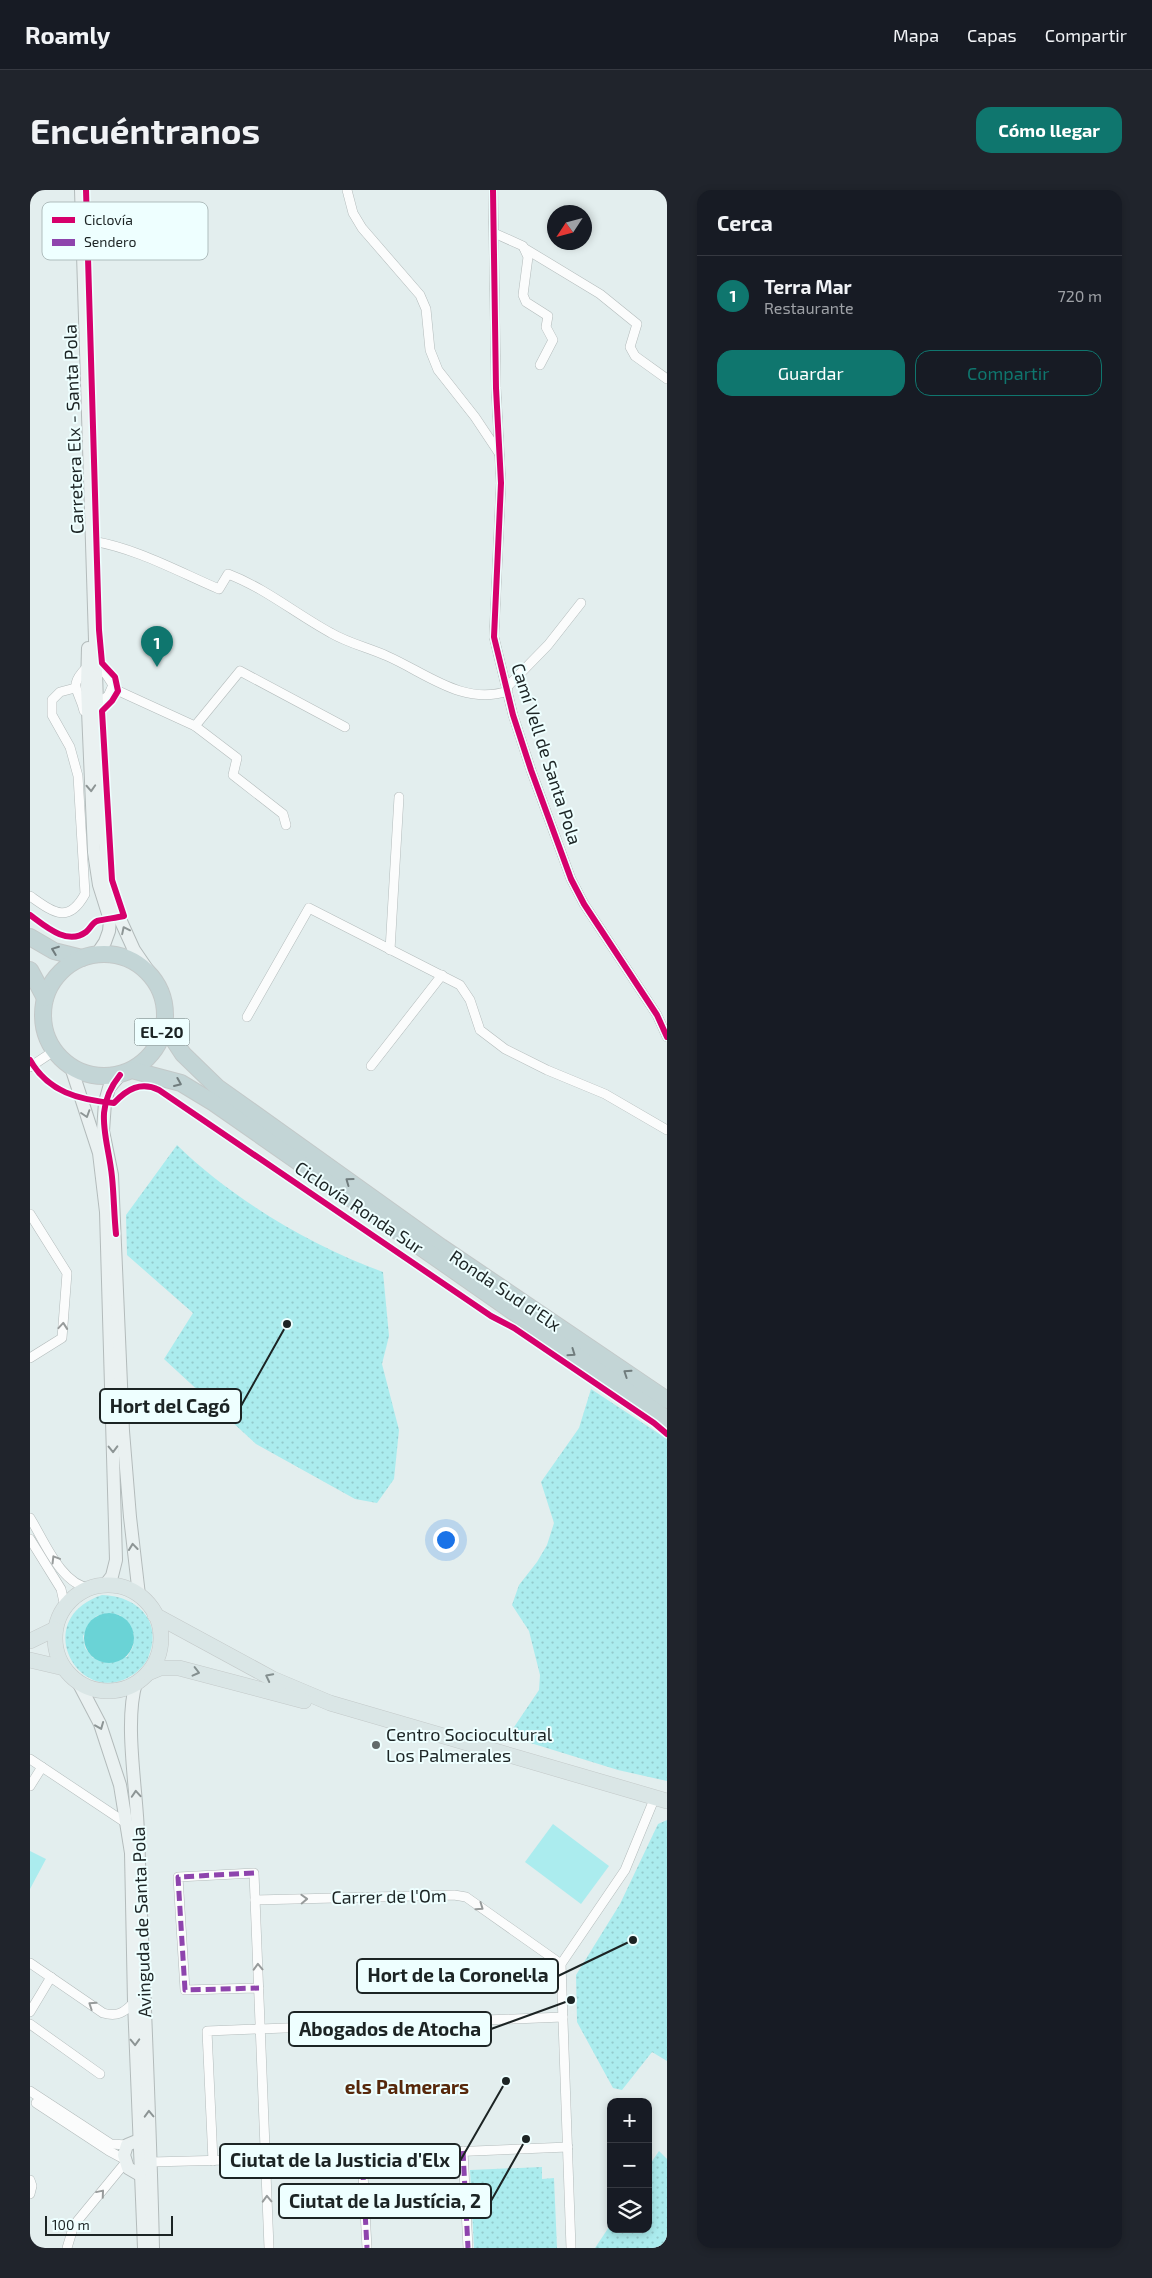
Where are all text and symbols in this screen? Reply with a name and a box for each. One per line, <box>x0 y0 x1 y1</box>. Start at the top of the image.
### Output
text: Roamly <box>25 20 110 49</box>
text: Mapa <box>893 24 939 46</box>
text: Capas <box>967 24 1017 46</box>
text: Compartir <box>1045 24 1127 46</box>
button: Cómo llegar <box>976 107 1122 153</box>
text: Encuéntranos <box>30 109 260 151</box>
legend <box>42 202 208 260</box>
north arrow <box>547 205 592 250</box>
text: Cerca <box>717 210 773 235</box>
text: Ciclovía <box>84 211 133 228</box>
text: Sendero <box>84 233 136 250</box>
text: Terra Mar <box>764 275 852 298</box>
text: 1 <box>730 286 736 305</box>
text: 720 m <box>1058 286 1102 305</box>
text: Restaurante <box>764 298 854 317</box>
street label: Carretera Elx - Santa Pola <box>58 324 88 534</box>
button: Guardar <box>717 350 905 396</box>
button: Compartir <box>915 350 1102 396</box>
pin: 1 <box>141 626 173 667</box>
street label: Camí Vell de Santa Pola <box>507 660 587 847</box>
one-way arrow <box>86 784 97 792</box>
one-way arrow <box>121 926 131 935</box>
one-way arrow <box>51 946 60 956</box>
road number: EL-20 <box>134 1019 190 1046</box>
one-way arrow <box>173 1077 182 1088</box>
one-way arrow <box>81 1109 91 1117</box>
street label: Ciclovía Ronda Sur <box>291 1156 428 1258</box>
one-way arrow <box>345 1178 355 1187</box>
street label: Ronda Sud d'Elx <box>446 1245 566 1336</box>
one-way arrow <box>57 1322 68 1330</box>
one-way arrow <box>566 1347 576 1356</box>
one-way arrow <box>623 1370 632 1379</box>
callout: Hort del Cagó <box>100 1389 241 1423</box>
text: Hort del Cagó <box>110 1394 230 1417</box>
one-way arrow <box>108 1446 118 1453</box>
your location <box>433 1527 459 1553</box>
one-way arrow <box>128 1543 139 1551</box>
one-way arrow <box>52 1555 62 1564</box>
one-way arrow <box>191 1666 200 1677</box>
one-way arrow <box>265 1673 274 1683</box>
one-way arrow <box>94 1721 104 1730</box>
place label: Centro Sociocultural Los Palmerales <box>386 1723 553 1766</box>
marker: Centro Sociocultural Los Palmerales <box>370 1739 382 1751</box>
one-way arrow <box>131 1790 142 1798</box>
street label: Avinguda de Santa Pola <box>127 1826 155 2018</box>
street label: Carrer de l'Om <box>331 1884 447 1908</box>
one-way arrow <box>300 1894 308 1904</box>
one-way arrow <box>474 1901 484 1910</box>
callout: Hort de la Coronel·la <box>357 1959 558 1993</box>
one-way arrow <box>252 1963 263 1971</box>
text: Hort de la Coronel·la <box>368 1963 548 1986</box>
one-way arrow <box>88 2002 97 2012</box>
callout: Abogados de Atocha <box>289 2012 491 2046</box>
text: Abogados de Atocha <box>299 2017 481 2040</box>
one-way arrow <box>130 2038 141 2046</box>
district label: els Palmerars <box>345 2075 469 2098</box>
map controls <box>607 2098 652 2233</box>
button: + <box>607 2098 652 2143</box>
one-way arrow <box>144 2109 154 2117</box>
button: − <box>607 2143 652 2188</box>
callout: Ciutat de la Justicia d'Elx <box>220 2144 460 2178</box>
text: Ciutat de la Justicia d'Elx <box>230 2148 450 2171</box>
callout: Ciutat de la Justícia, 2 <box>279 2184 491 2218</box>
button: layers <box>607 2188 652 2233</box>
one-way arrow <box>95 2189 104 2198</box>
text: Ciutat de la Justícia, 2 <box>289 2189 481 2212</box>
one-way arrow <box>262 2195 272 2203</box>
scale bar <box>45 2213 172 2236</box>
text: 100 m <box>52 2216 90 2233</box>

